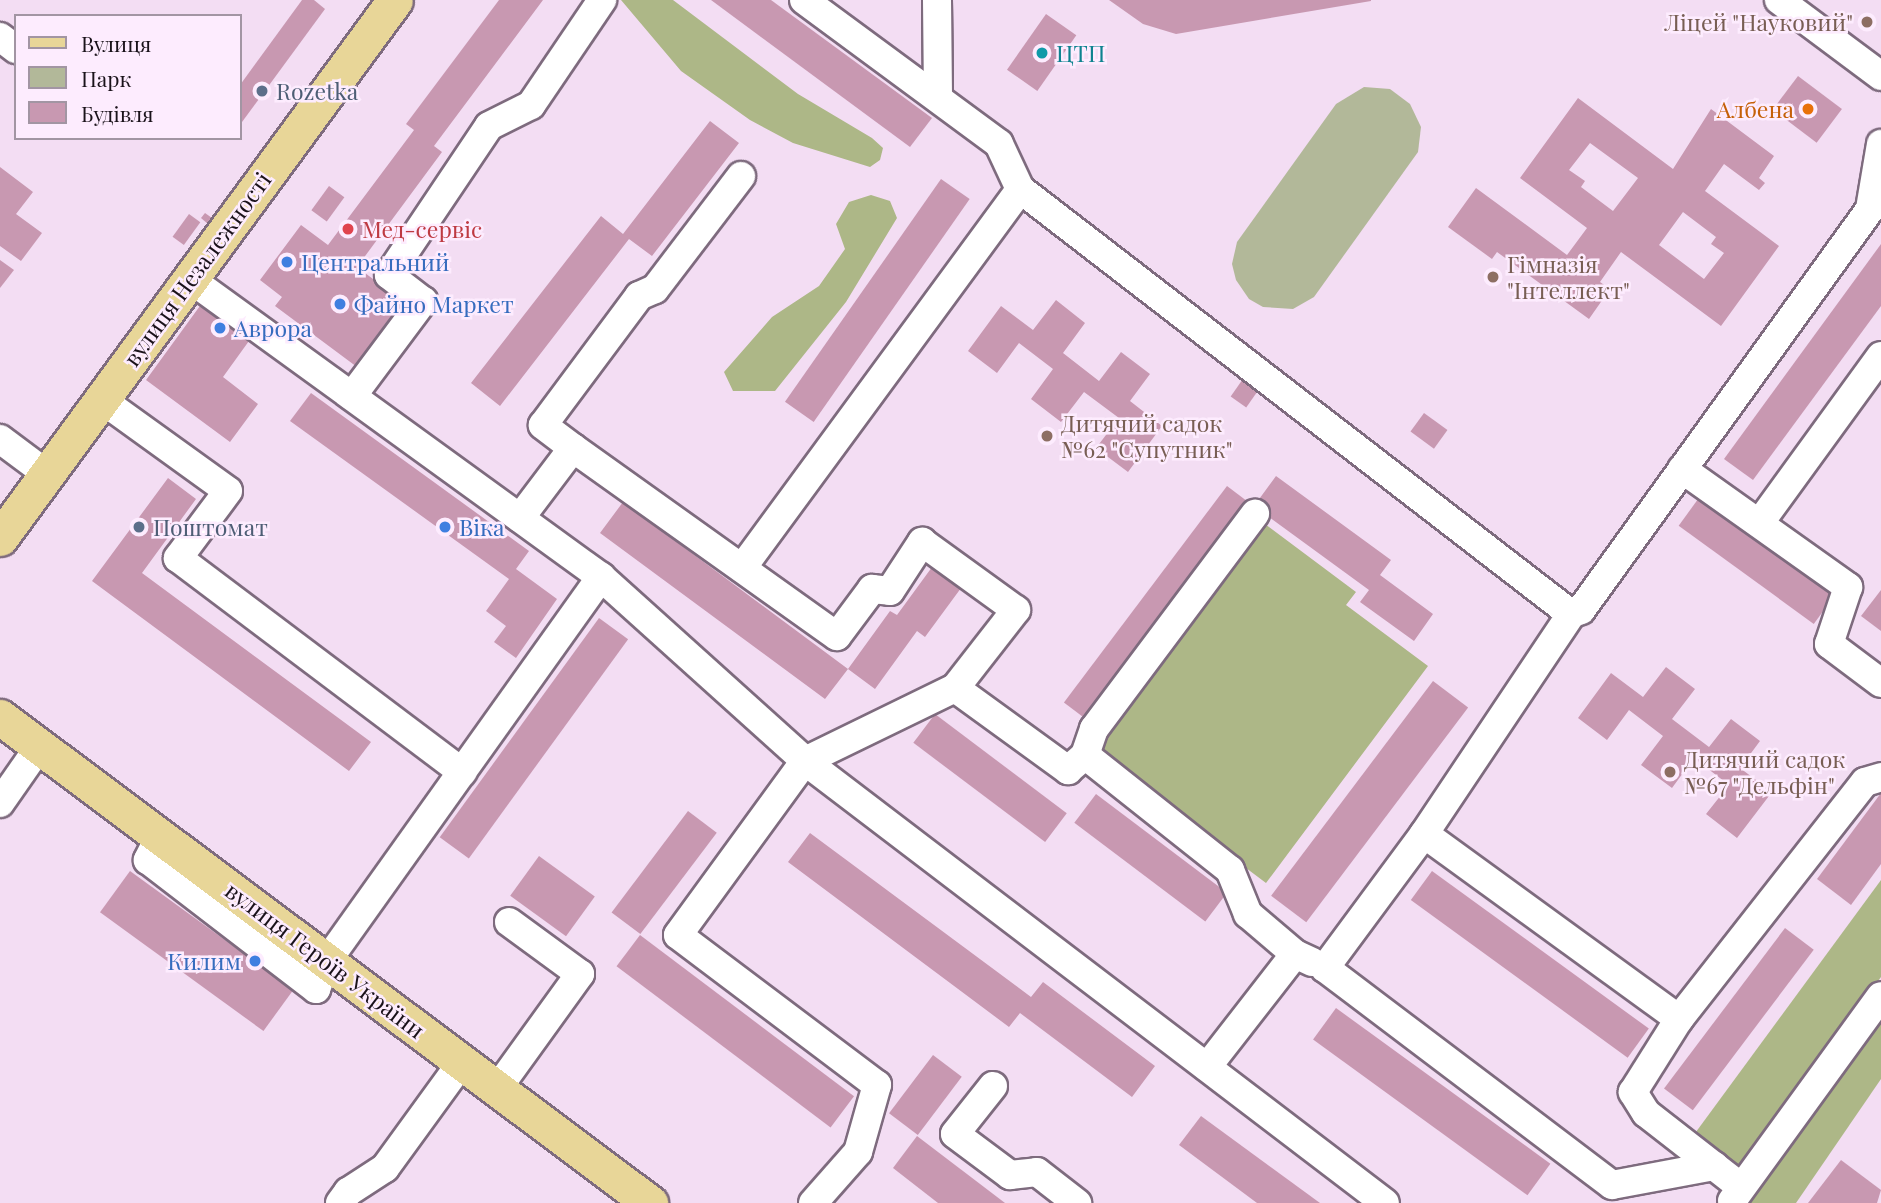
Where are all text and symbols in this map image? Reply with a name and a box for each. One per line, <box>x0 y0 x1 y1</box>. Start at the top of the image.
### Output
place label: Ліцей "Науковий" <box>1664 8 1853 36</box>
legend <box>14 14 242 140</box>
marker: Ліцей "Науковий" <box>1859 14 1875 30</box>
text: Вулиця <box>81 29 151 57</box>
place label: ЦТП <box>1056 39 1105 67</box>
marker: ЦТП <box>1034 45 1050 61</box>
text: Парк <box>81 64 131 92</box>
place label: Rozetka <box>276 77 358 105</box>
marker: Rozetka <box>254 83 270 99</box>
place label: Албена <box>1717 95 1794 123</box>
text: Будівля <box>81 99 154 127</box>
marker: Албена <box>1800 101 1816 117</box>
street label: вулиця Незалежності <box>117 167 277 371</box>
place label: Мед-сервіс <box>362 215 482 243</box>
marker: Мед-сервіс <box>340 221 356 237</box>
place label: Центральний <box>301 248 449 276</box>
place label: Гімназія "Інтеллект" <box>1507 250 1630 304</box>
marker: Центральний <box>279 254 295 270</box>
marker: Гімназія "Інтеллект" <box>1485 269 1501 285</box>
place label: Файно Маркет <box>354 290 514 318</box>
marker: Файно Маркет <box>332 296 348 312</box>
place label: Аврора <box>234 314 312 342</box>
marker: Аврора <box>212 320 228 336</box>
place label: Дитячий садок №62 "Супутник" <box>1061 409 1233 463</box>
marker: Дитячий садок №62 "Супутник" <box>1039 428 1055 444</box>
place label: Поштомат <box>153 513 268 541</box>
place label: Віка <box>459 513 505 541</box>
marker: Поштомат <box>131 519 147 535</box>
marker: Віка <box>437 519 453 535</box>
place label: Дитячий садок №67 "Дельфін" <box>1684 745 1845 799</box>
marker: Дитячий садок №67 "Дельфін" <box>1662 764 1678 780</box>
street label: вулиця Героїв України <box>220 876 430 1044</box>
place label: Килим <box>167 947 241 975</box>
marker: Килим <box>247 953 263 969</box>

